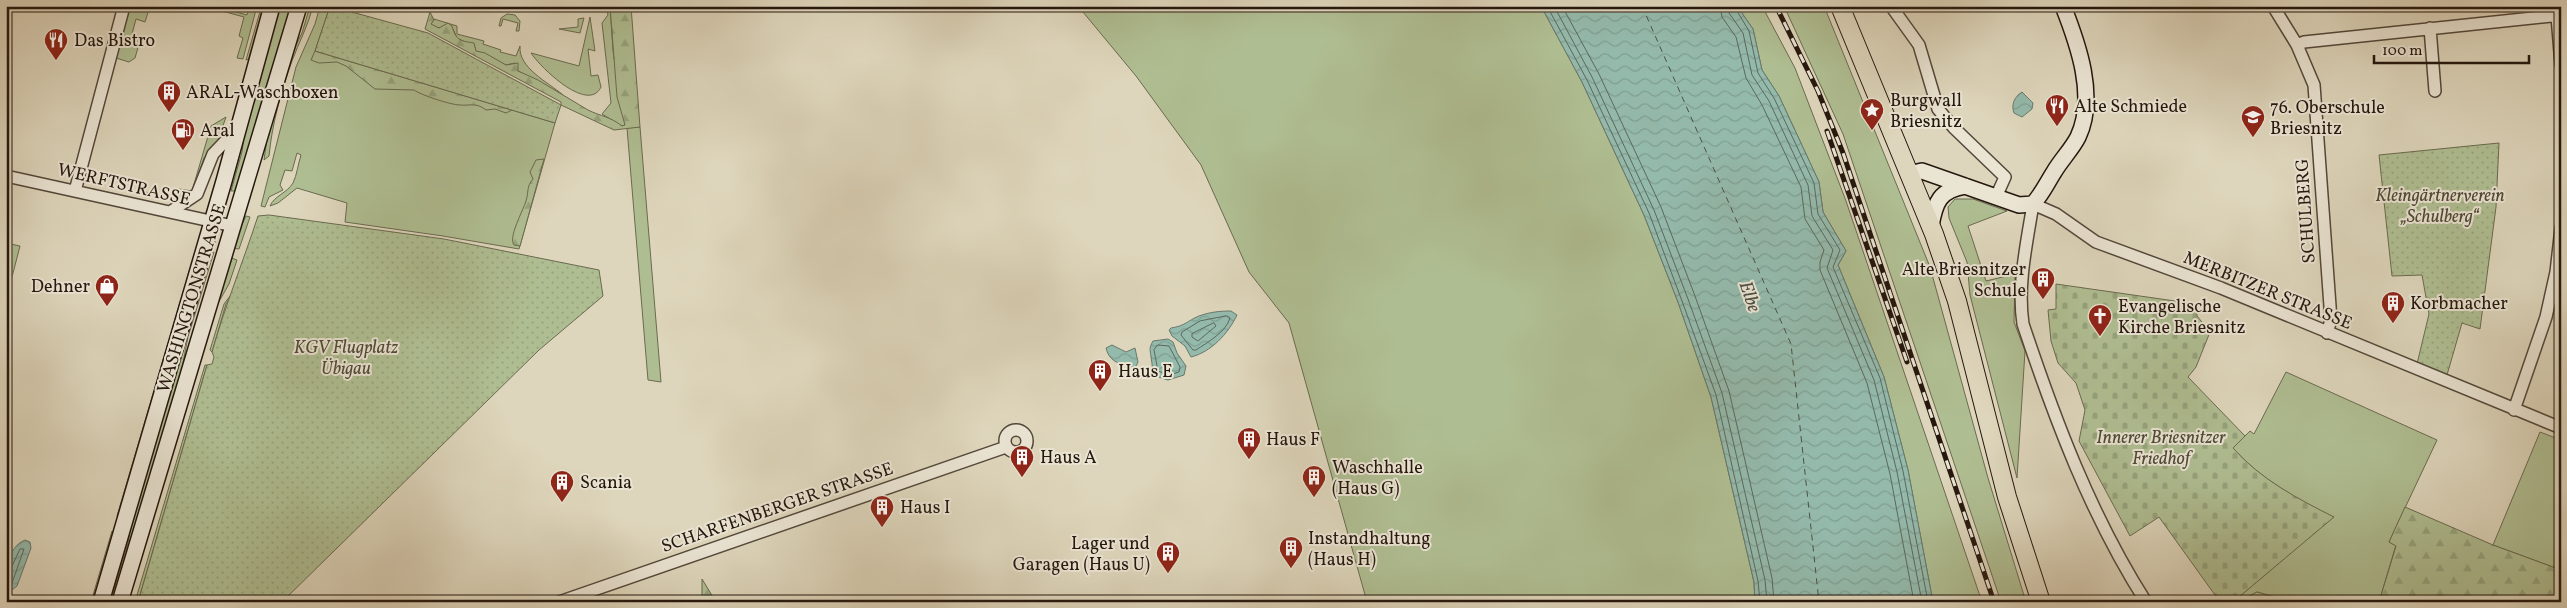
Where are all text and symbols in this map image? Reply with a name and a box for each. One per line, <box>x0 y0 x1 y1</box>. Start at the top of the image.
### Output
restaurant icon: Das Bistro <box>43 27 69 61</box>
place label: Das Bistro <box>74 29 155 54</box>
scale bar <box>2374 32 2530 64</box>
text: 100 m <box>2382 41 2422 62</box>
building icon: ARAL-Waschboxen <box>156 79 182 113</box>
place label: ARAL-Waschboxen <box>186 81 339 106</box>
place label: Burgwall Briesnitz <box>1890 89 1962 135</box>
restaurant icon: Alte Schmiede <box>2044 93 2070 127</box>
place label: Alte Schmiede <box>2074 95 2187 120</box>
place label: 76. Oberschule Briesnitz <box>2270 96 2385 142</box>
place icon: Burgwall Briesnitz <box>1859 97 1885 131</box>
school or university icon: 76. Oberschule Briesnitz <box>2240 104 2266 138</box>
fuel station icon: Aral <box>170 117 196 151</box>
place label: Aral <box>200 119 235 144</box>
street label: WERFTSTRASSE <box>55 158 193 213</box>
street label: SCHULBERG <box>2290 158 2323 264</box>
park label: Kleingärtnerverein „Schulberg“ <box>2375 184 2505 230</box>
street label: WASHINGTONSTRASSE <box>152 201 233 396</box>
street label: MERBITZER STRASSE <box>2179 246 2356 337</box>
place label: Alte Briesnitzer Schule <box>1902 258 2026 304</box>
building icon: Alte Briesnitzer Schule <box>2030 266 2056 300</box>
shop icon: Dehner <box>94 273 120 307</box>
place label: Dehner <box>31 275 90 300</box>
water label: Elbe <box>1732 278 1766 316</box>
building icon: Korbmacher <box>2380 290 2406 324</box>
place label: Korbmacher <box>2410 292 2508 317</box>
place label: Evangelische Kirche Briesnitz <box>2118 295 2246 341</box>
church icon: Evangelische Kirche Briesnitz <box>2087 303 2113 337</box>
park label: KGV Flugplatz Übigau <box>294 336 398 382</box>
building icon: Haus E <box>1087 358 1113 392</box>
place label: Haus E <box>1118 360 1173 385</box>
building icon: Haus F <box>1236 426 1262 460</box>
park label: Innerer Briesnitzer Friedhof <box>2096 426 2226 472</box>
place label: Haus F <box>1266 428 1320 453</box>
building icon: Haus A <box>1009 444 1035 478</box>
place label: Haus A <box>1040 446 1097 471</box>
place label: Waschhalle (Haus G) <box>1332 456 1423 502</box>
street label: SCHARFENBERGER STRASSE <box>658 457 897 560</box>
building icon: Waschhalle (Haus G) <box>1301 464 1327 498</box>
building icon: Scania <box>549 469 575 503</box>
place label: Scania <box>580 471 632 496</box>
building icon: Haus I <box>869 494 895 528</box>
place label: Haus I <box>900 496 950 521</box>
place label: Instandhaltung (Haus H) <box>1308 527 1431 573</box>
place label: Lager und Garagen (Haus U) <box>1013 532 1150 578</box>
building icon: Instandhaltung (Haus H) <box>1278 535 1304 569</box>
building icon: Lager und Garagen (Haus U) <box>1155 540 1181 574</box>

